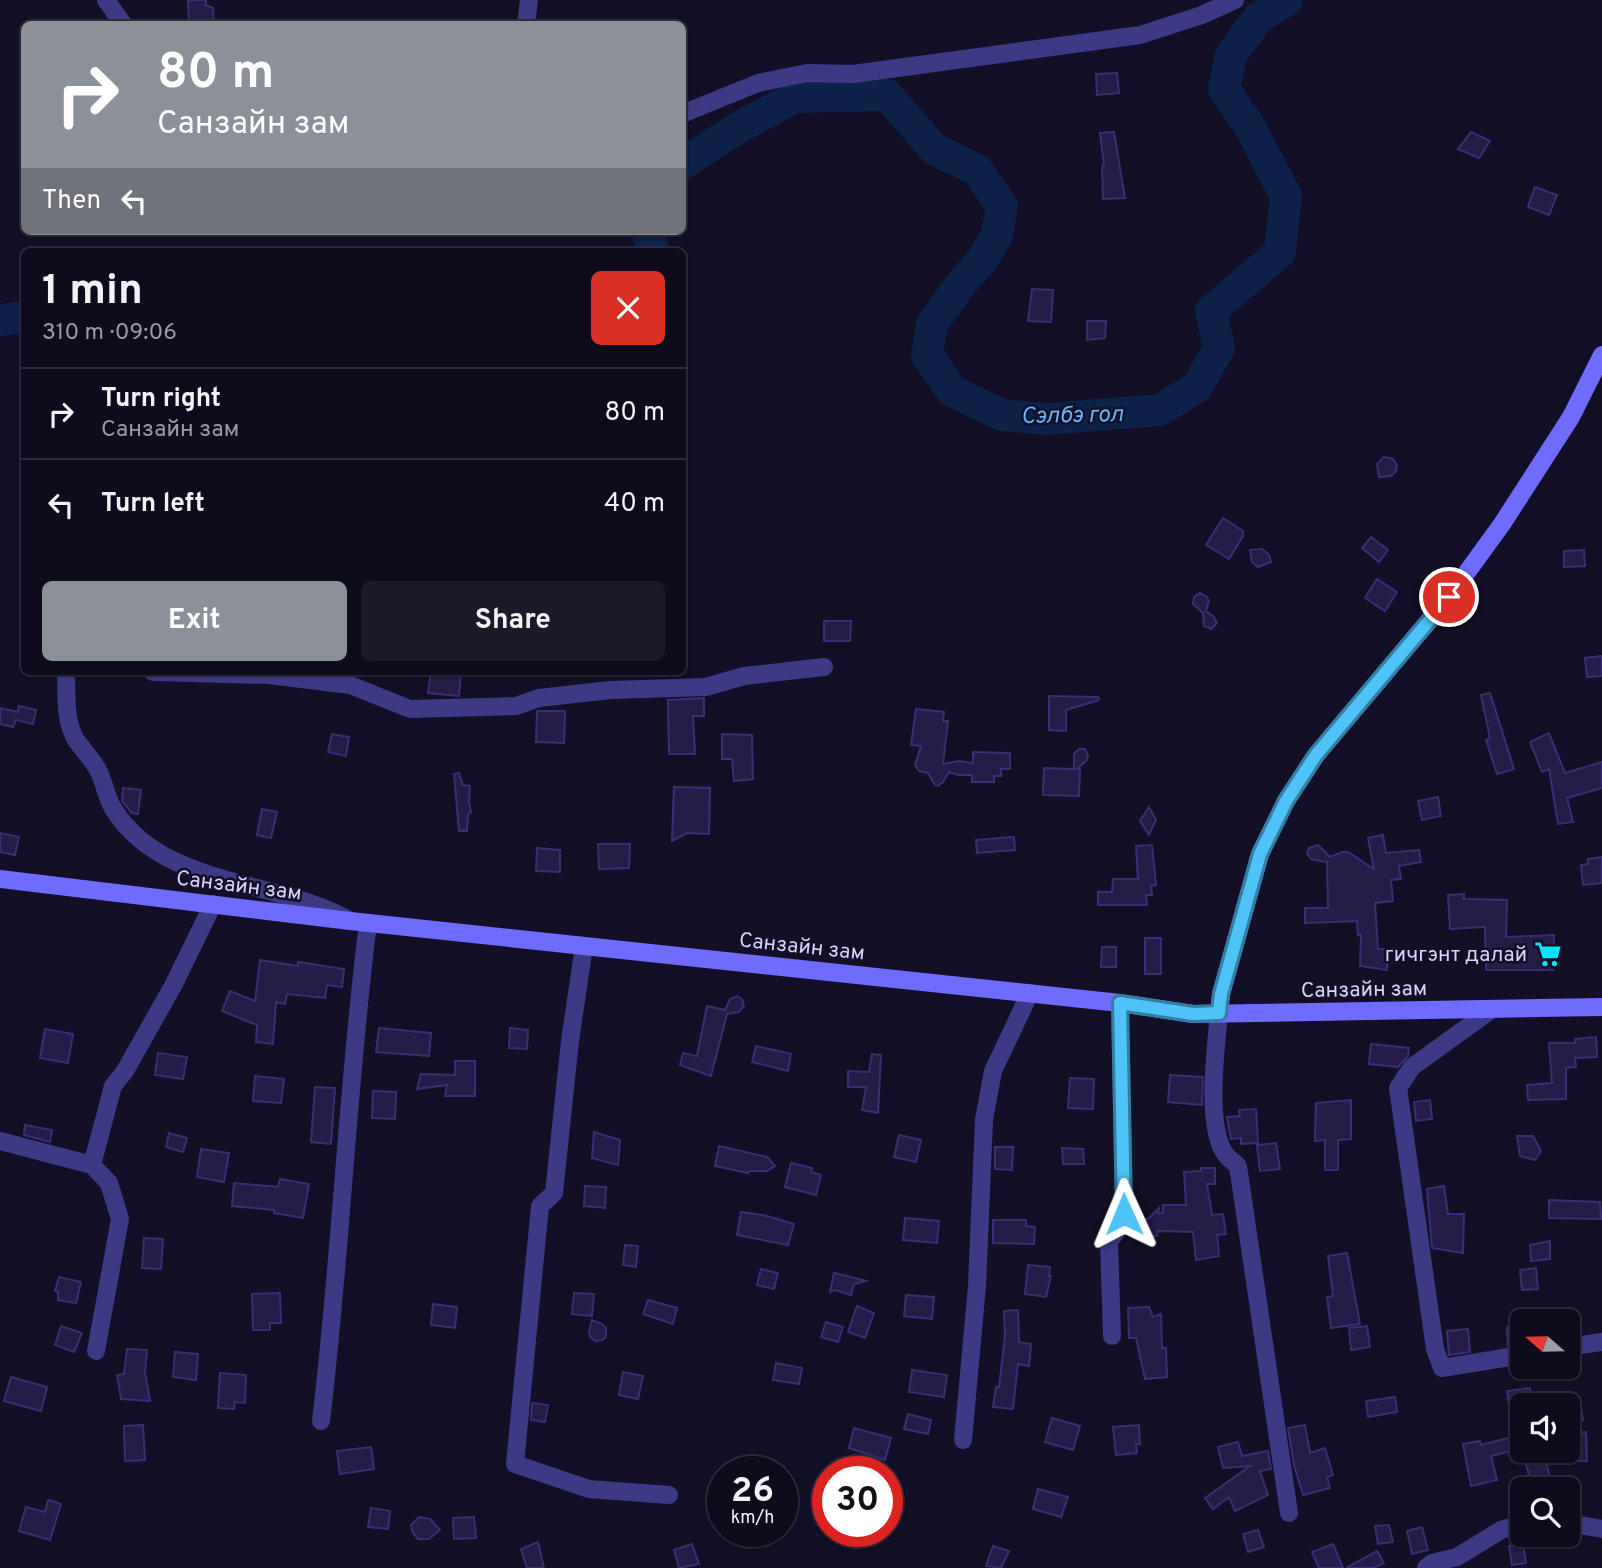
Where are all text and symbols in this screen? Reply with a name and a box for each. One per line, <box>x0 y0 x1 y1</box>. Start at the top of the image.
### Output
text: 80 m <box>157 44 274 106</box>
icon: right <box>42 49 133 140</box>
text: Санзайн зам <box>157 105 349 145</box>
icon: left <box>115 182 153 220</box>
text: Then <box>42 185 101 218</box>
text: 1 min <box>42 266 143 319</box>
button: close <box>591 271 665 345</box>
text: 310 m · 09:06 <box>42 319 177 348</box>
text: Turn right <box>101 383 221 416</box>
icon: right <box>42 395 80 433</box>
text: 80 m <box>605 397 665 430</box>
water label: Сэлбэ гол <box>1021 401 1124 432</box>
text: Санзайн зам <box>101 416 239 445</box>
icon: left <box>42 486 80 524</box>
text: Turn left <box>101 488 205 521</box>
text: 40 m <box>604 488 665 521</box>
pin <box>1419 567 1479 627</box>
icon: arrive <box>1430 578 1468 616</box>
button: Exit <box>42 581 347 661</box>
button: Share <box>361 581 665 661</box>
street label: Санзайн зам <box>174 865 303 908</box>
street label: Санзайн зам <box>738 927 866 968</box>
supermarket icon: гичгэнт далай <box>1533 939 1563 969</box>
place label: гичгэнт далай <box>1385 942 1527 969</box>
street label: Санзайн зам <box>1301 976 1427 1005</box>
position arrow <box>1087 1177 1161 1251</box>
north arrow <box>1510 1309 1580 1379</box>
map controls <box>1510 1309 1580 1547</box>
button: sound <box>1510 1393 1580 1463</box>
speed limit sign: 30 <box>812 1456 903 1547</box>
text: 26 <box>731 1470 774 1514</box>
button: search <box>1510 1477 1580 1547</box>
text: km/h <box>731 1507 774 1530</box>

